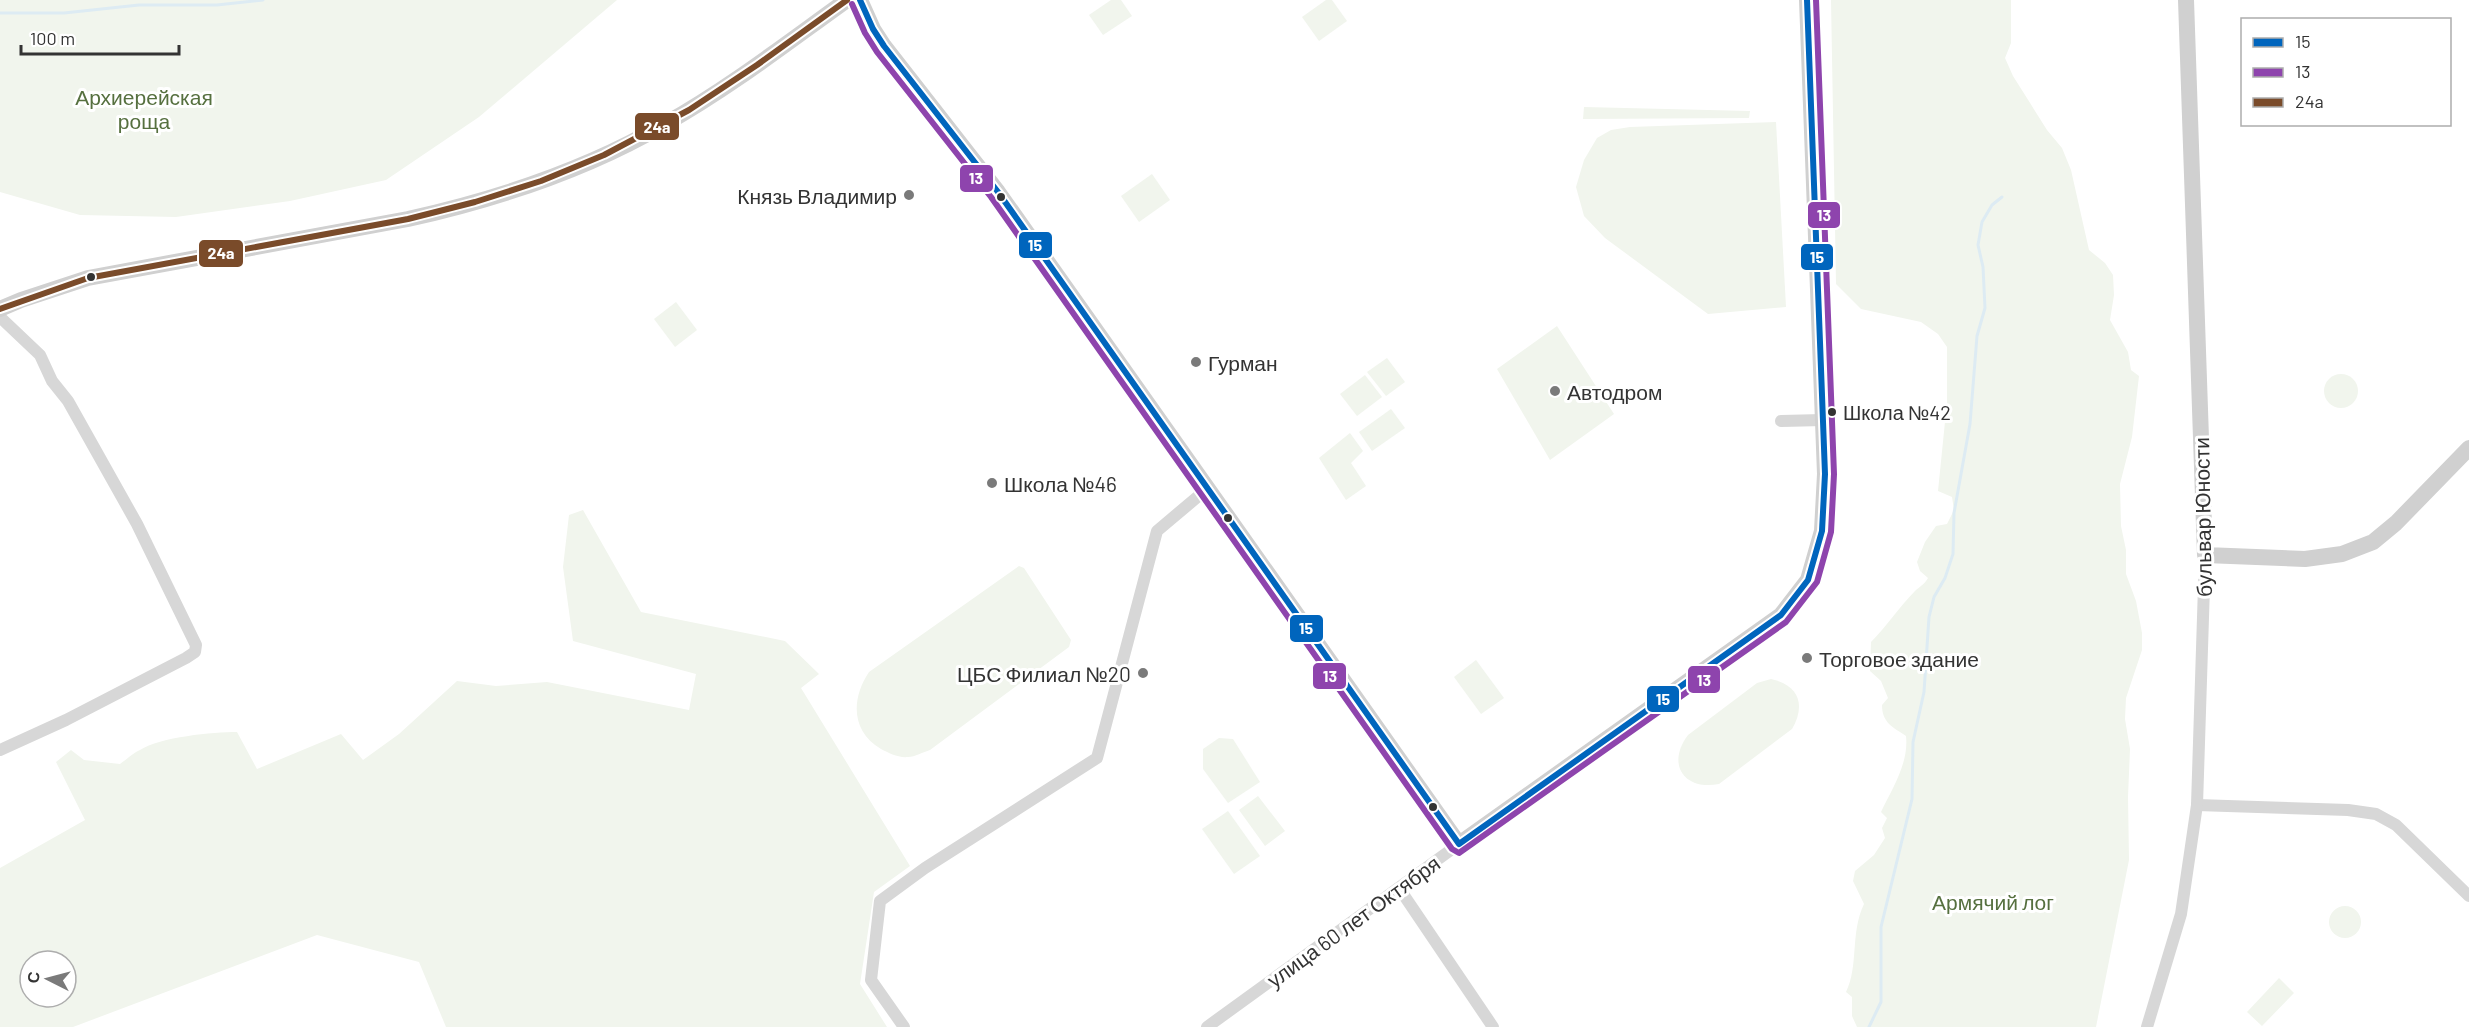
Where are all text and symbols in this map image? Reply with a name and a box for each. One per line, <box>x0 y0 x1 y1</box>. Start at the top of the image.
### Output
scale bar <box>21 18 178 56</box>
legend <box>2241 18 2451 126</box>
text: 100 m <box>30 27 75 49</box>
text: 15 <box>2295 30 2311 52</box>
text: 13 <box>2295 60 2311 82</box>
park label: Архиерейская роща <box>75 84 213 133</box>
text: 24a <box>2295 90 2324 112</box>
line badge: 24a <box>634 112 680 141</box>
text: 24a <box>643 117 671 136</box>
line badge: 13 <box>959 164 994 193</box>
text: 13 <box>969 168 983 187</box>
place label: Князь Владимир <box>737 183 897 208</box>
marker: Князь Владимир <box>902 188 916 202</box>
unlabelled marker <box>995 191 1007 203</box>
line badge: 13 <box>1807 201 1841 229</box>
text: 13 <box>1817 205 1831 224</box>
line badge: 15 <box>1018 231 1053 259</box>
text: 15 <box>1028 235 1043 254</box>
line badge: 24a <box>198 239 244 268</box>
text: 24a <box>207 243 235 262</box>
line badge: 15 <box>1800 243 1834 271</box>
text: 15 <box>1810 247 1825 266</box>
unlabelled marker <box>85 271 97 283</box>
place label: Гурман <box>1208 350 1278 375</box>
marker: Гурман <box>1189 355 1203 369</box>
place label: Автодром <box>1567 379 1662 404</box>
marker: Автодром <box>1548 384 1562 398</box>
place label: Школа №42 <box>1843 400 1951 424</box>
marker: Школа №42 <box>1826 406 1838 418</box>
street label: бульвар Юности <box>2188 437 2216 597</box>
place label: Школа №46 <box>1004 471 1117 496</box>
marker: Школа №46 <box>985 476 999 490</box>
unlabelled marker <box>1222 512 1234 524</box>
line badge: 15 <box>1289 614 1324 643</box>
text: 15 <box>1299 618 1314 637</box>
place label: Торговое здание <box>1819 646 1979 671</box>
marker: Торговое здание <box>1800 651 1814 665</box>
place label: ЦБС Филиал №20 <box>957 661 1131 686</box>
line badge: 13 <box>1312 662 1347 690</box>
line badge: 13 <box>1687 665 1721 694</box>
marker: ЦБС Филиал №20 <box>1136 666 1150 680</box>
text: 13 <box>1323 666 1337 685</box>
text: 13 <box>1697 670 1711 689</box>
line badge: 15 <box>1646 685 1680 713</box>
text: 15 <box>1656 689 1671 708</box>
unlabelled marker <box>1427 801 1439 813</box>
street label: улица 60 лет Октября <box>1262 850 1444 992</box>
park label: Армячий лог <box>1932 889 2054 914</box>
north arrow <box>18 949 78 1009</box>
text: С <box>23 970 43 984</box>

